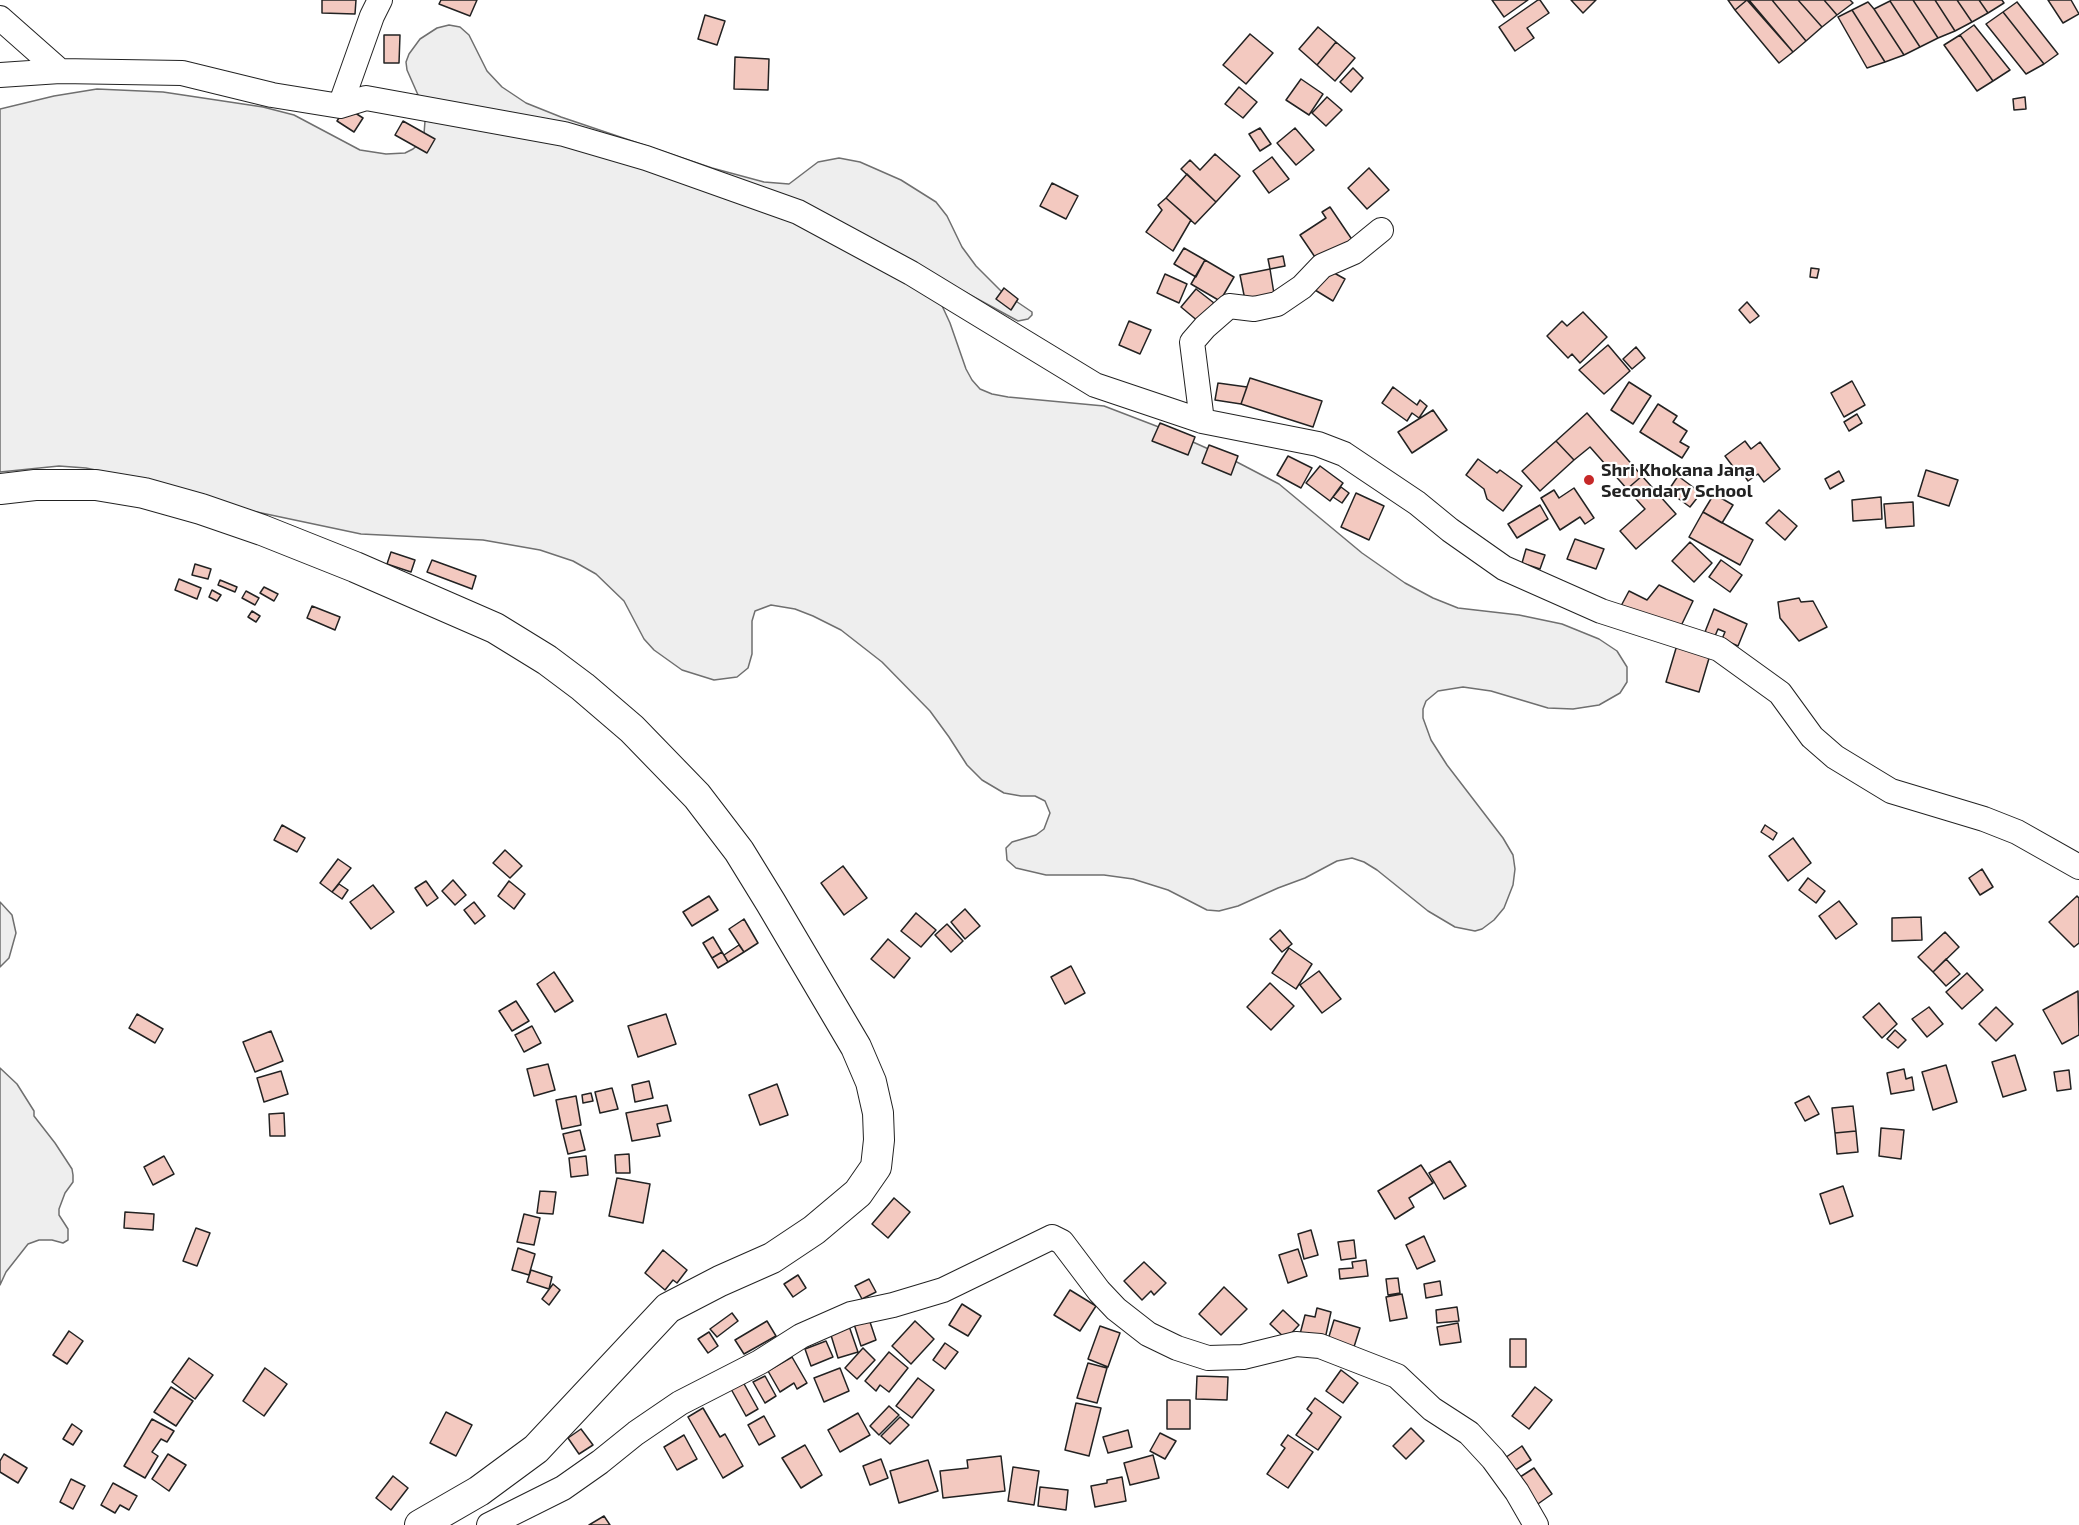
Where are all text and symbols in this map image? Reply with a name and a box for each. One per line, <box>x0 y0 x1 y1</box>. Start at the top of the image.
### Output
place label: Shri Khokana Jana Secondary School <box>1601 459 1755 502</box>
marker: Shri Khokana Jana Secondary School <box>1582 473 1596 487</box>

